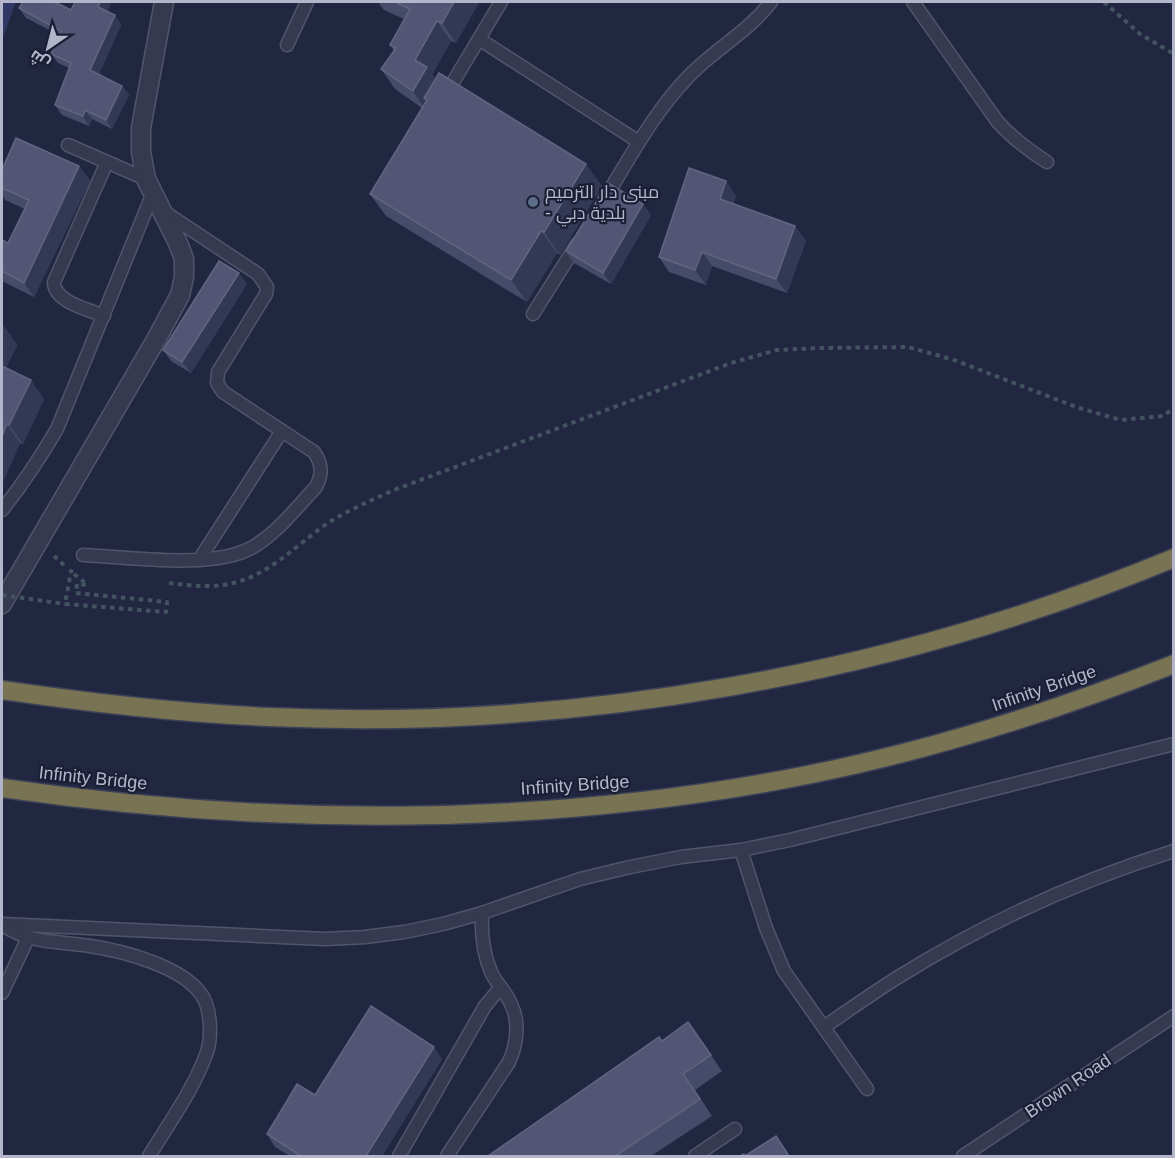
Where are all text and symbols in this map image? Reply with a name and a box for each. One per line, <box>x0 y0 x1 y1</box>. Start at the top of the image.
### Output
north arrow <box>18 18 78 78</box>
text: ش <box>26 46 54 73</box>
place label: مبنى دار الترميم - بلدية دبي <box>545 182 659 227</box>
marker: مبنى دار الترميم - بلدية دبي <box>526 195 540 209</box>
street label: Infinity Bridge <box>989 661 1099 715</box>
street label: Infinity Bridge <box>38 762 148 794</box>
street label: Infinity Bridge <box>520 771 630 799</box>
street label: Brown Road <box>1021 1050 1115 1122</box>

